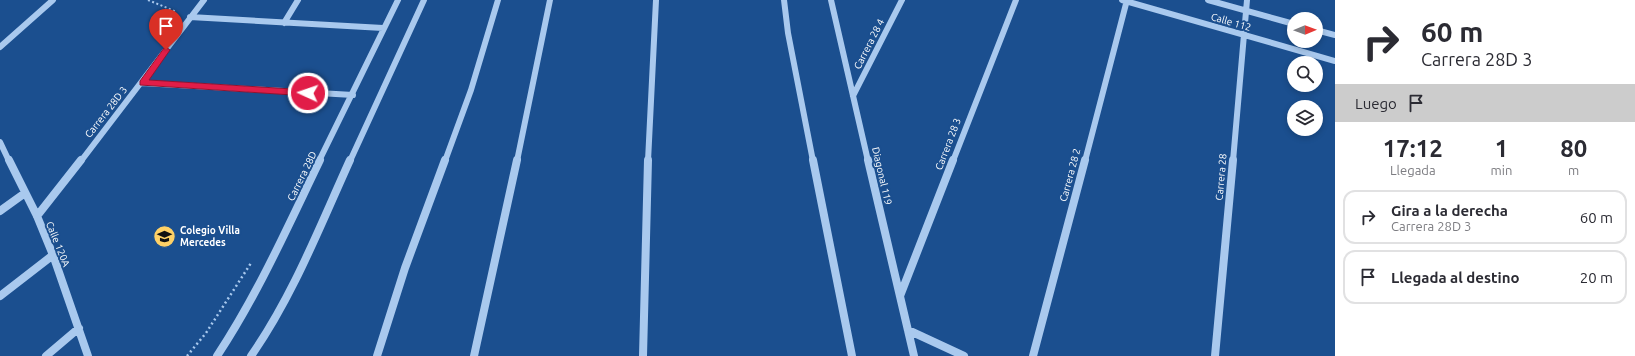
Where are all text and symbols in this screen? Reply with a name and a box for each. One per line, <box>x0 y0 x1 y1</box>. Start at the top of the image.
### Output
pin <box>149 9 183 50</box>
street label: Calle 112 <box>1210 11 1252 33</box>
north arrow <box>1287 12 1323 48</box>
map controls <box>1287 12 1323 136</box>
icon: arrive <box>155 15 177 37</box>
icon: right <box>1355 16 1407 68</box>
text: 60 m <box>1421 16 1483 47</box>
street label: Carrera 28 4 <box>852 17 886 71</box>
text: Carrera 28D 3 <box>1421 49 1532 69</box>
button: search <box>1287 56 1323 92</box>
position arrow <box>287 72 329 114</box>
street label: Carrera 28D 3 <box>83 84 129 140</box>
icon: arrive <box>1405 92 1427 114</box>
text: Luego <box>1355 95 1397 112</box>
button: layers <box>1287 100 1323 136</box>
street label: Carrera 28 3 <box>933 116 963 172</box>
text: 17:12 <box>1383 135 1443 162</box>
text: 1 <box>1495 135 1508 162</box>
text: 80 <box>1560 135 1587 162</box>
street label: Diagonal 119 <box>870 146 894 206</box>
street label: Carrera 28 2 <box>1058 147 1082 203</box>
street label: Carrera 28D <box>285 149 319 203</box>
street label: Carrera 28 <box>1213 153 1229 201</box>
text: Llegada <box>1390 163 1436 177</box>
text: min <box>1491 163 1512 177</box>
text: m <box>1568 163 1579 177</box>
text: Gira a la derecha <box>1391 202 1508 219</box>
icon: right <box>1357 206 1379 228</box>
text: 60 m <box>1580 209 1613 226</box>
text: Carrera 28D 3 <box>1391 219 1471 233</box>
street label: Calle 120A <box>44 220 72 269</box>
school or university icon: Colegio Villa Mercedes <box>151 223 177 249</box>
place label: Colegio Villa Mercedes <box>180 225 240 248</box>
icon: arrive <box>1357 266 1379 288</box>
text: Llegada al destino <box>1391 269 1520 286</box>
text: 20 m <box>1580 269 1613 286</box>

